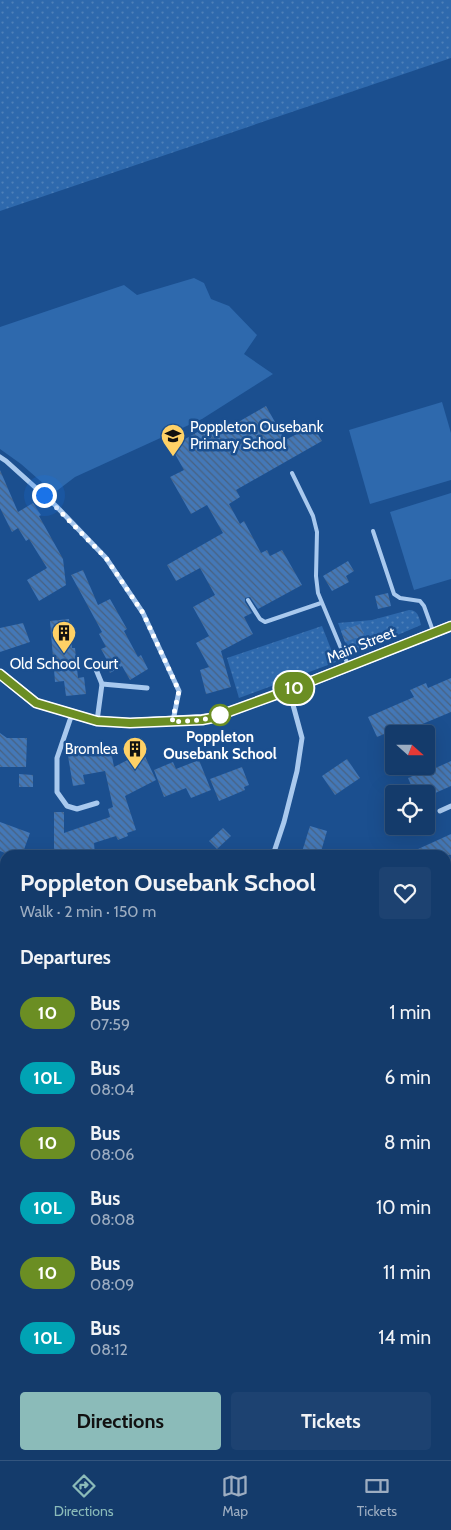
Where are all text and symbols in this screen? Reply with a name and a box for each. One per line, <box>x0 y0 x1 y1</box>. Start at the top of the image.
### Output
place label: Poppleton Ousebank Primary School <box>190 418 324 453</box>
school or university icon: Poppleton Ousebank Primary School <box>160 423 186 457</box>
your location <box>32 483 57 508</box>
building icon: Old School Court <box>51 620 77 654</box>
street label: Main Street <box>324 623 398 667</box>
place label: Old School Court <box>10 655 118 673</box>
line badge: 10 <box>272 672 316 704</box>
text: 10 <box>284 677 304 699</box>
marker: Poppleton Ousebank School <box>209 704 231 726</box>
north arrow <box>385 725 435 775</box>
map controls <box>385 725 435 835</box>
place label: Poppleton Ousebank School <box>163 728 277 763</box>
building icon: Bromlea <box>122 736 148 770</box>
place label: Bromlea <box>65 740 119 758</box>
button: locate <box>385 785 435 835</box>
button: heart <box>379 867 431 919</box>
text: Poppleton Ousebank School <box>20 868 316 897</box>
text: Walk · 2 min · 150 m <box>20 902 156 921</box>
text: Departures <box>20 946 111 969</box>
text: Bus <box>90 992 120 1015</box>
text: 1 min <box>389 1001 431 1024</box>
text: 10 <box>38 1002 57 1024</box>
text: 07:59 <box>90 1015 130 1034</box>
text: Bus <box>90 1057 120 1080</box>
text: 6 min <box>385 1066 431 1089</box>
text: 10L <box>33 1067 62 1089</box>
text: 08:04 <box>90 1080 135 1099</box>
text: Bus <box>90 1122 120 1145</box>
text: 8 min <box>384 1131 431 1154</box>
text: 10 <box>38 1132 57 1154</box>
text: 08:06 <box>90 1145 134 1164</box>
text: Bus <box>90 1187 120 1210</box>
text: 10 min <box>376 1196 431 1219</box>
text: 10L <box>33 1197 62 1219</box>
text: 08:08 <box>90 1210 135 1229</box>
text: Bus <box>90 1252 120 1275</box>
text: 11 min <box>383 1261 431 1284</box>
text: 10 <box>38 1262 57 1284</box>
text: 08:09 <box>90 1275 134 1294</box>
text: Bus <box>90 1317 120 1340</box>
text: 14 min <box>378 1326 431 1349</box>
text: 10L <box>33 1327 62 1349</box>
text: 08:12 <box>90 1340 128 1359</box>
button: Directions <box>20 1392 221 1450</box>
button: Tickets <box>231 1392 431 1450</box>
tab: Directions <box>54 1472 114 1520</box>
tab: Map <box>221 1472 249 1520</box>
tab: Tickets <box>357 1472 397 1520</box>

